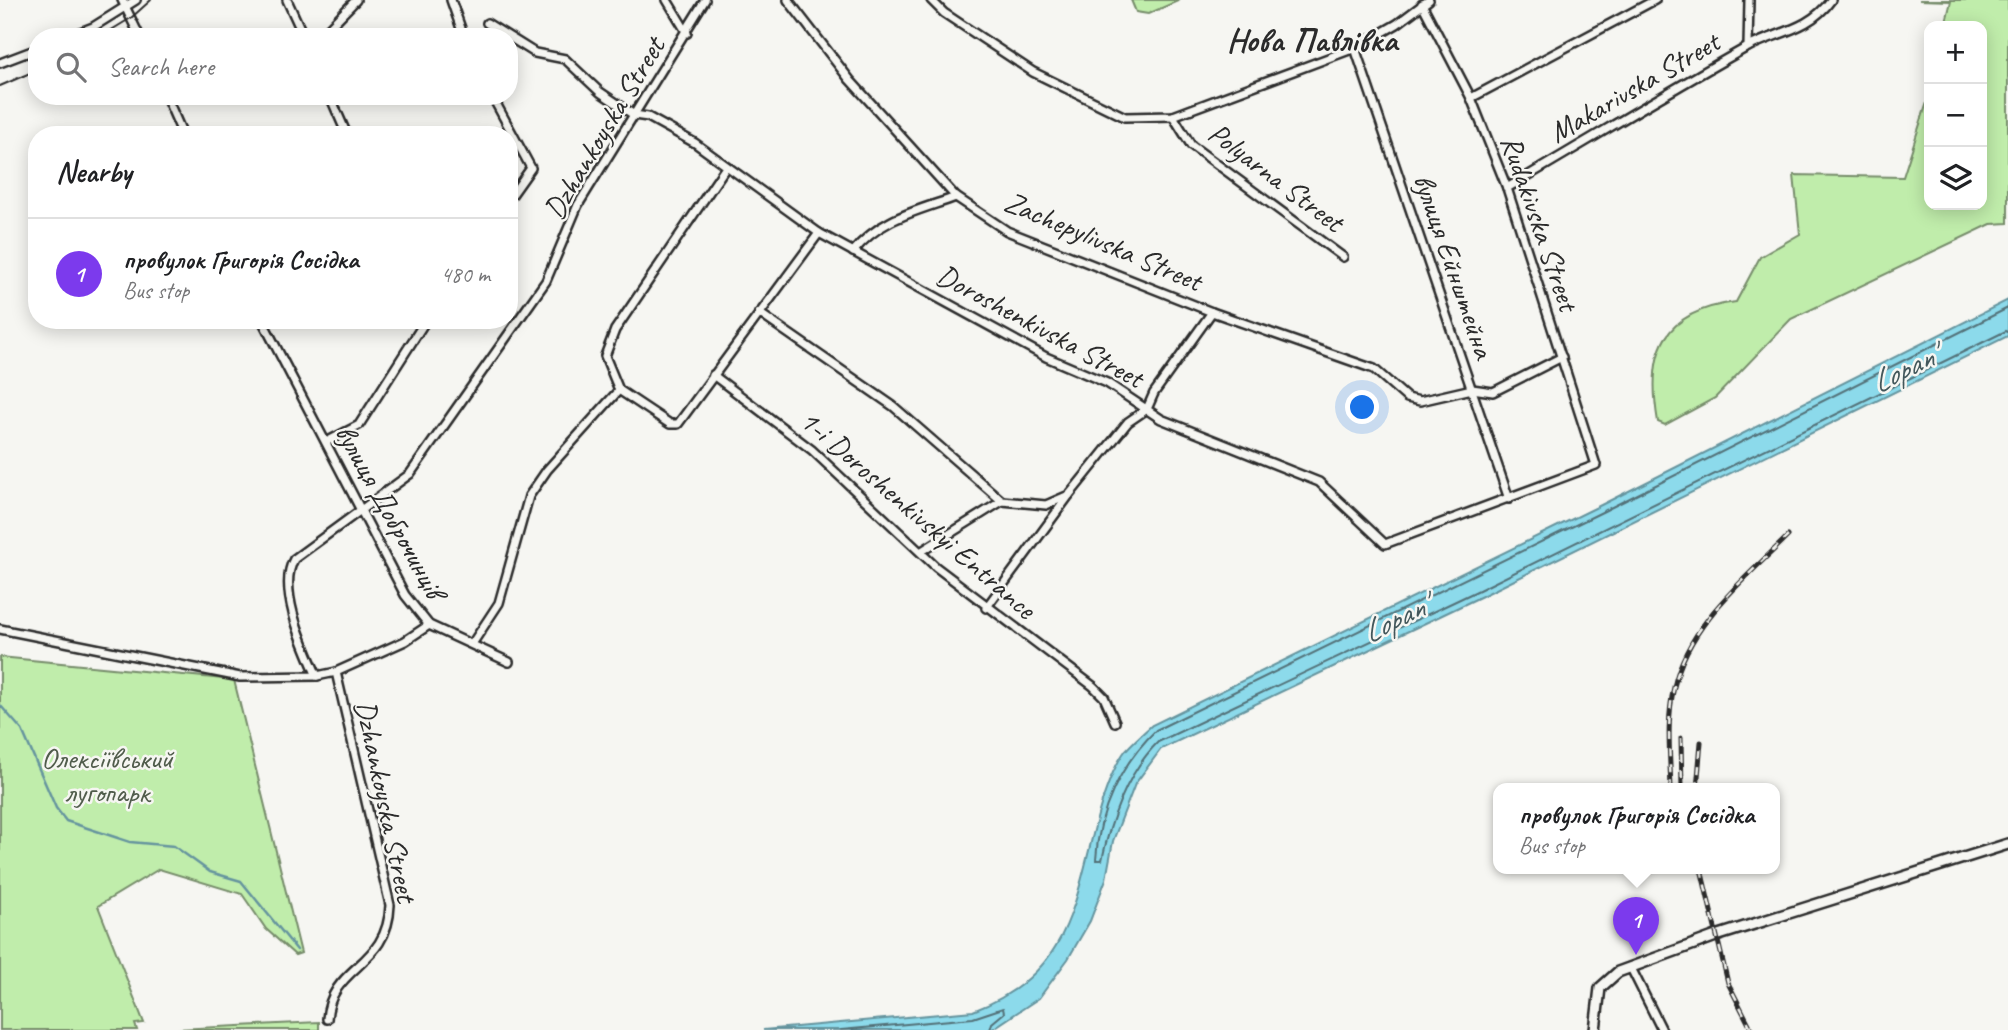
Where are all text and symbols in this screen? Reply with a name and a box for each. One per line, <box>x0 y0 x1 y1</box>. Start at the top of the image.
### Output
district label: Нова Павлівка <box>1227 19 1400 61</box>
street label: Makarivska Street <box>1542 21 1729 151</box>
map controls <box>1924 21 1987 210</box>
button: + <box>1924 21 1987 84</box>
search box <box>28 28 518 105</box>
street label: Dzhankoyska Street <box>535 28 675 226</box>
icon: search <box>52 48 90 86</box>
text: Search here <box>108 50 214 83</box>
button: − <box>1924 84 1987 147</box>
street label: Polyarna Street <box>1201 114 1354 242</box>
street label: Rudakivska Street <box>1492 130 1589 319</box>
button: layers <box>1924 147 1987 210</box>
text: Nearby <box>56 153 132 191</box>
street label: вулиця Ейнштейна <box>1405 169 1504 365</box>
street label: Zachepylivska Street <box>999 182 1210 301</box>
text: провулок Григорія Сосідка <box>123 243 358 276</box>
street label: Doroshenkivska Street <box>930 256 1152 398</box>
text: 1 <box>74 260 84 289</box>
text: 480 m <box>441 260 490 289</box>
text: Bus stop <box>123 276 189 305</box>
water label: Lopan' <box>1864 331 1954 402</box>
your location <box>1345 390 1379 424</box>
street label: 1-i Doroshenkivskyi Entrance <box>792 401 1045 628</box>
street label: вулиця Доброчинців <box>327 417 457 611</box>
water label: Lopan' <box>1355 581 1445 652</box>
street label: Dzhankoyska Street <box>346 697 427 908</box>
park label: Олексіївський лугопарк <box>41 739 175 811</box>
popup <box>1493 783 1780 874</box>
text: провулок Григорія Сосідка <box>1519 798 1754 831</box>
text: Bus stop <box>1519 831 1585 860</box>
pin: 1 <box>1613 897 1659 955</box>

